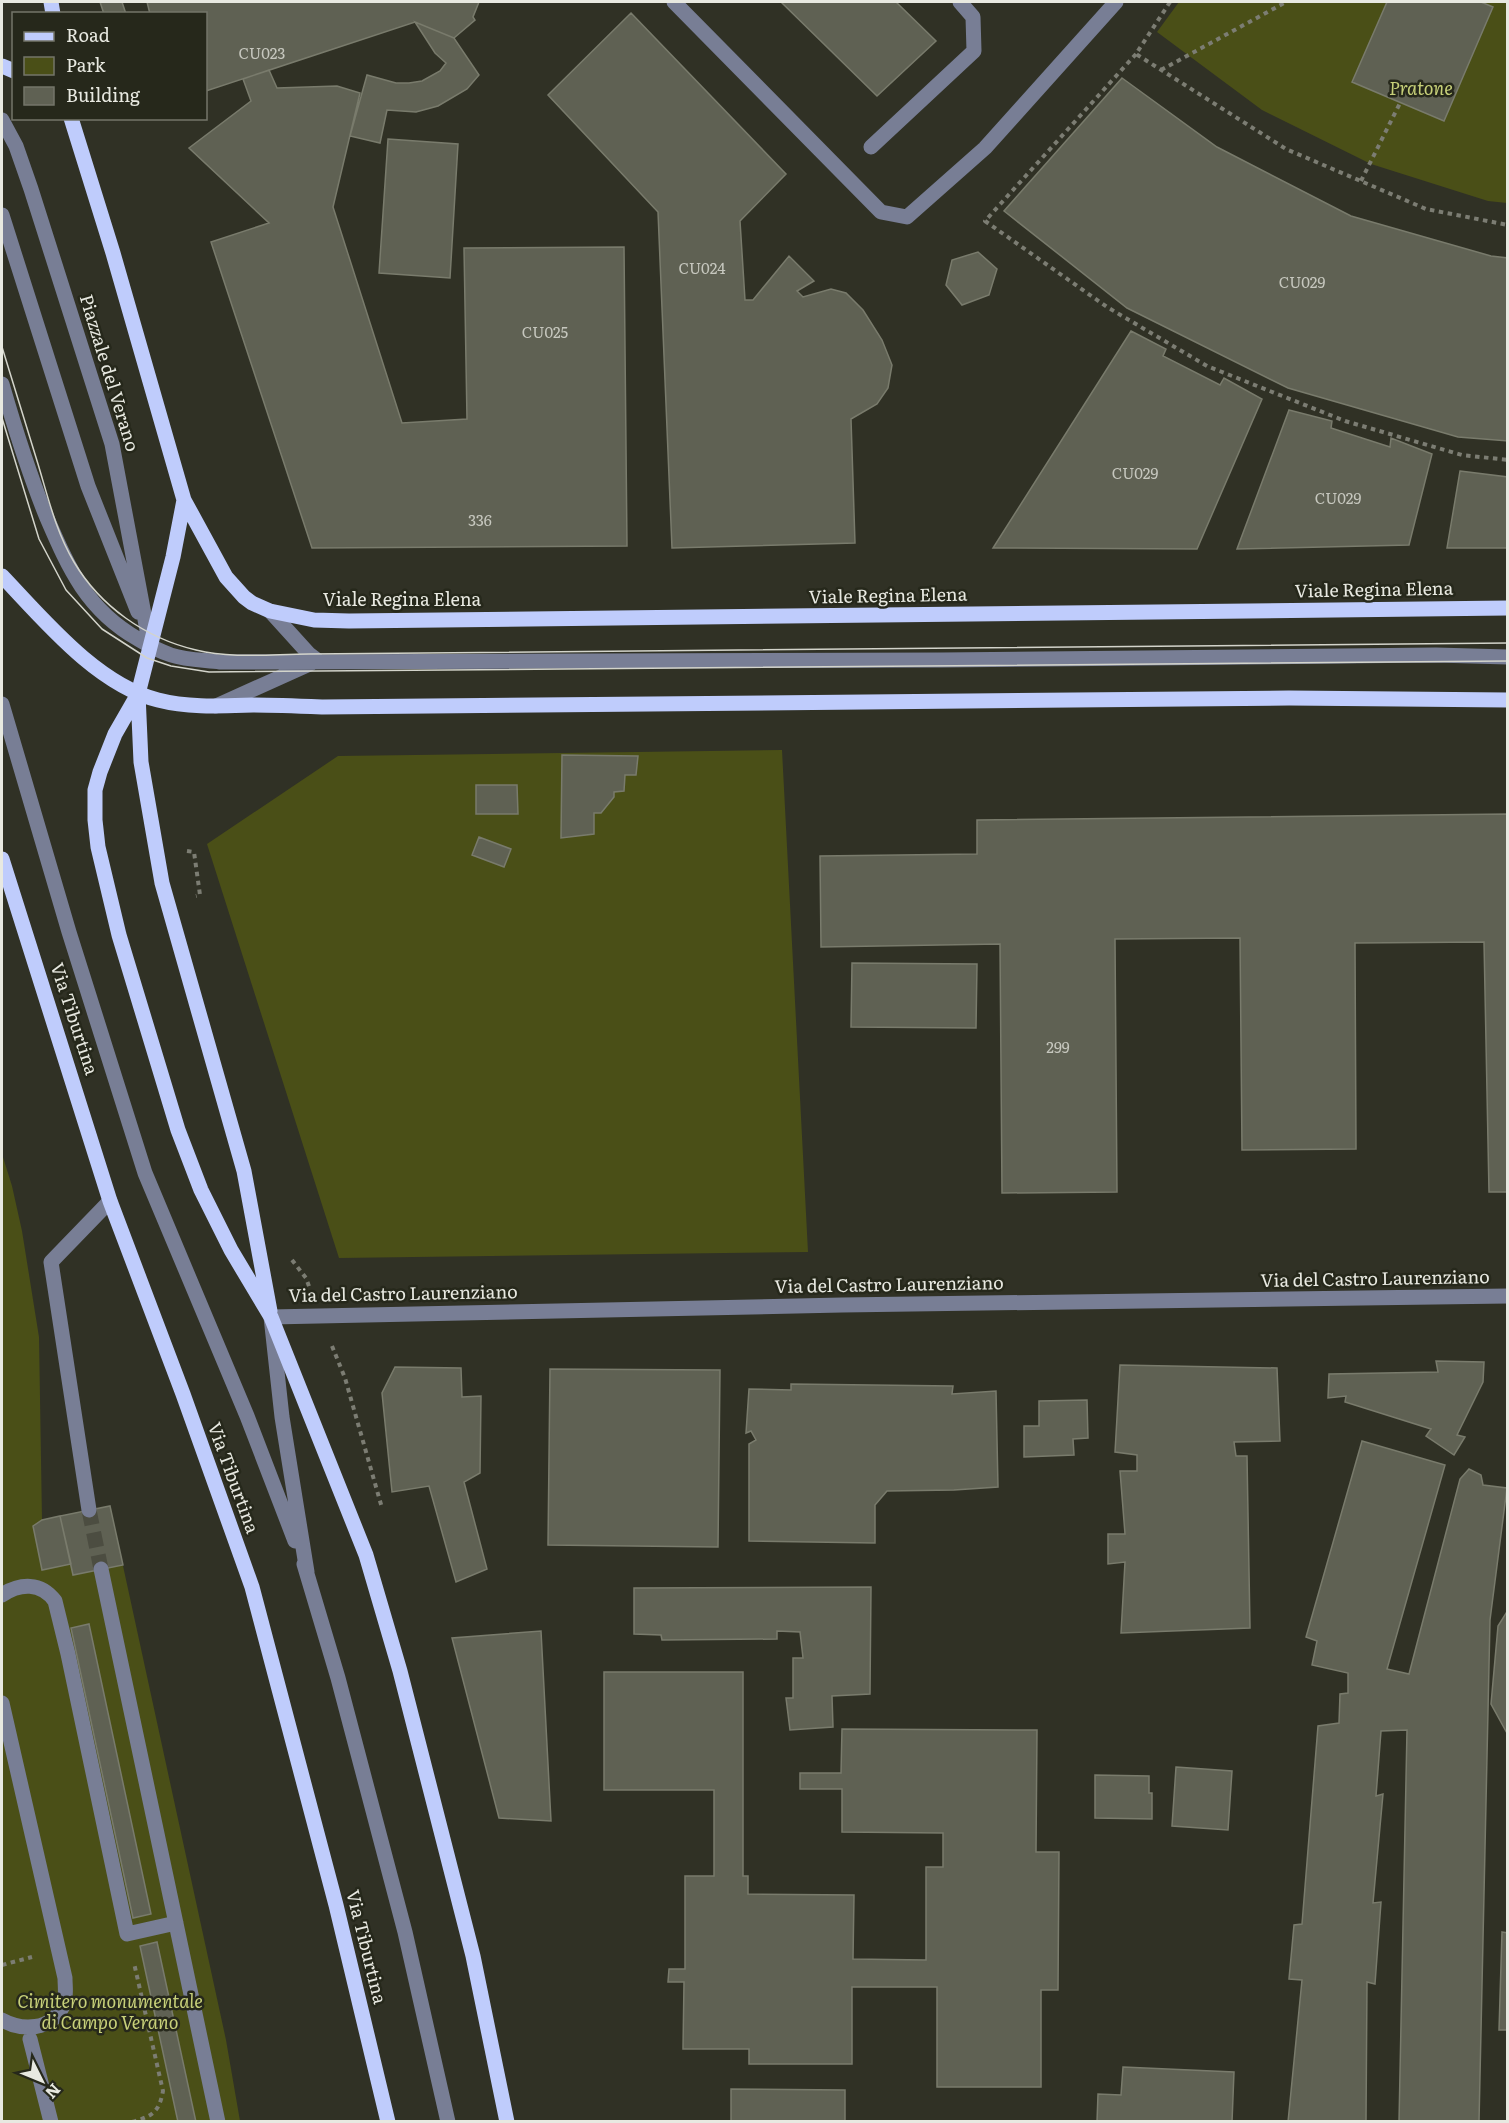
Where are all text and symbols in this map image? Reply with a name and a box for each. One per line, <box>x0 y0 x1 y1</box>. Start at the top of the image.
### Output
legend <box>12 12 207 120</box>
text: Road <box>66 21 110 48</box>
house number: CU023 <box>239 41 285 64</box>
text: Park <box>66 51 107 78</box>
park label: Pratone <box>1389 74 1453 101</box>
text: Building <box>66 81 141 108</box>
house number: CU024 <box>678 256 726 279</box>
house number: CU029 <box>1279 270 1325 293</box>
street label: Piazzale del Verano <box>74 291 147 455</box>
house number: CU025 <box>522 320 569 343</box>
house number: CU029 <box>1112 461 1158 484</box>
house number: CU029 <box>1315 486 1361 509</box>
house number: 336 <box>468 508 492 531</box>
street label: Viale Regina Elena <box>1294 574 1454 603</box>
street label: Viale Regina Elena <box>808 580 968 609</box>
street label: Viale Regina Elena <box>323 585 482 612</box>
street label: Via Tiburtina <box>45 959 106 1078</box>
house number: 299 <box>1046 1035 1070 1058</box>
street label: Via del Castro Laurenziano <box>1260 1262 1490 1293</box>
street label: Via del Castro Laurenziano <box>774 1268 1004 1299</box>
street label: Via del Castro Laurenziano <box>288 1277 518 1308</box>
street label: Via Tiburtina <box>202 1418 267 1537</box>
street label: Via Tiburtina <box>340 1887 395 2007</box>
park label: Cimitero monumentale di Campo Verano <box>17 1987 203 2035</box>
north arrow <box>12 2051 72 2111</box>
text: N <box>40 2079 67 2105</box>

